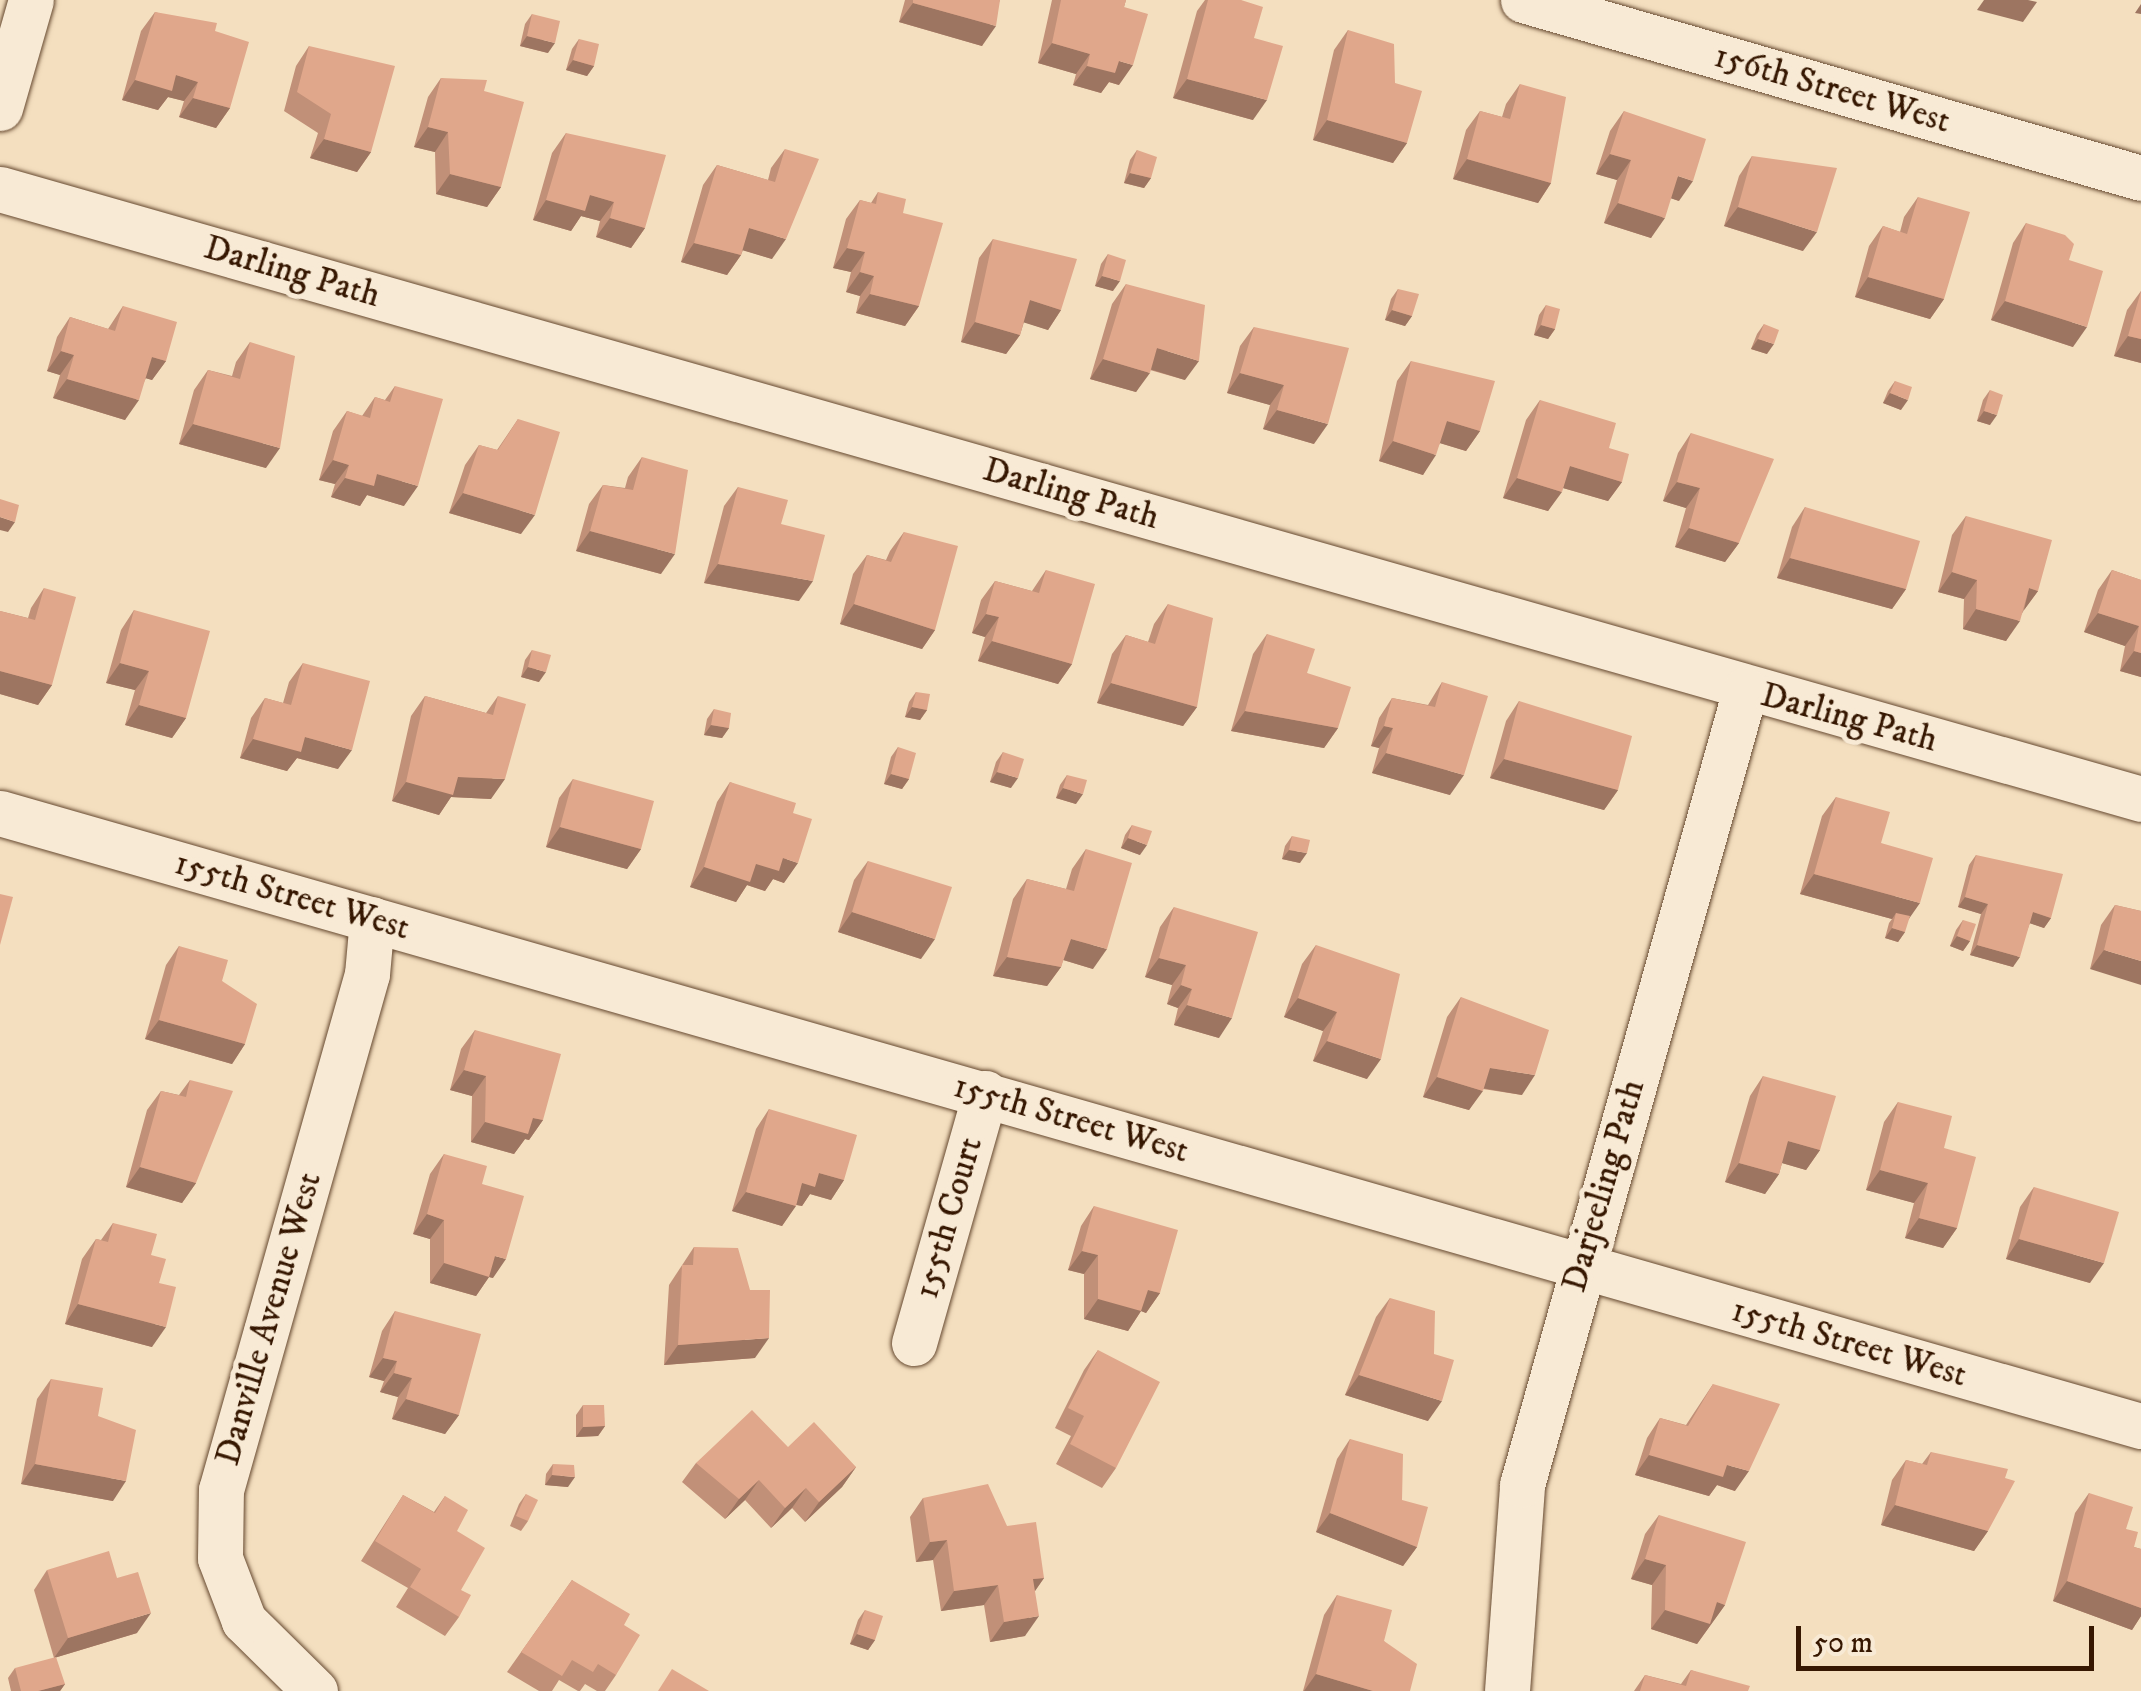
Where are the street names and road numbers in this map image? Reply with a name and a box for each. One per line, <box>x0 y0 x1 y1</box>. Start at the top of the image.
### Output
street label: 156th Street West <box>1709 35 1955 143</box>
street label: Darling Path <box>199 227 385 317</box>
street label: Darling Path <box>978 449 1164 539</box>
street label: Darling Path <box>1756 674 1942 762</box>
street label: 155th Street West <box>170 842 414 950</box>
street label: 155th Street West <box>949 1065 1193 1173</box>
street label: Darjeeling Path <box>1554 1075 1654 1297</box>
street label: 155th Court <box>906 1132 992 1304</box>
street label: Danville Avenue West <box>207 1168 331 1470</box>
street label: 155th Street West <box>1727 1289 1971 1397</box>

